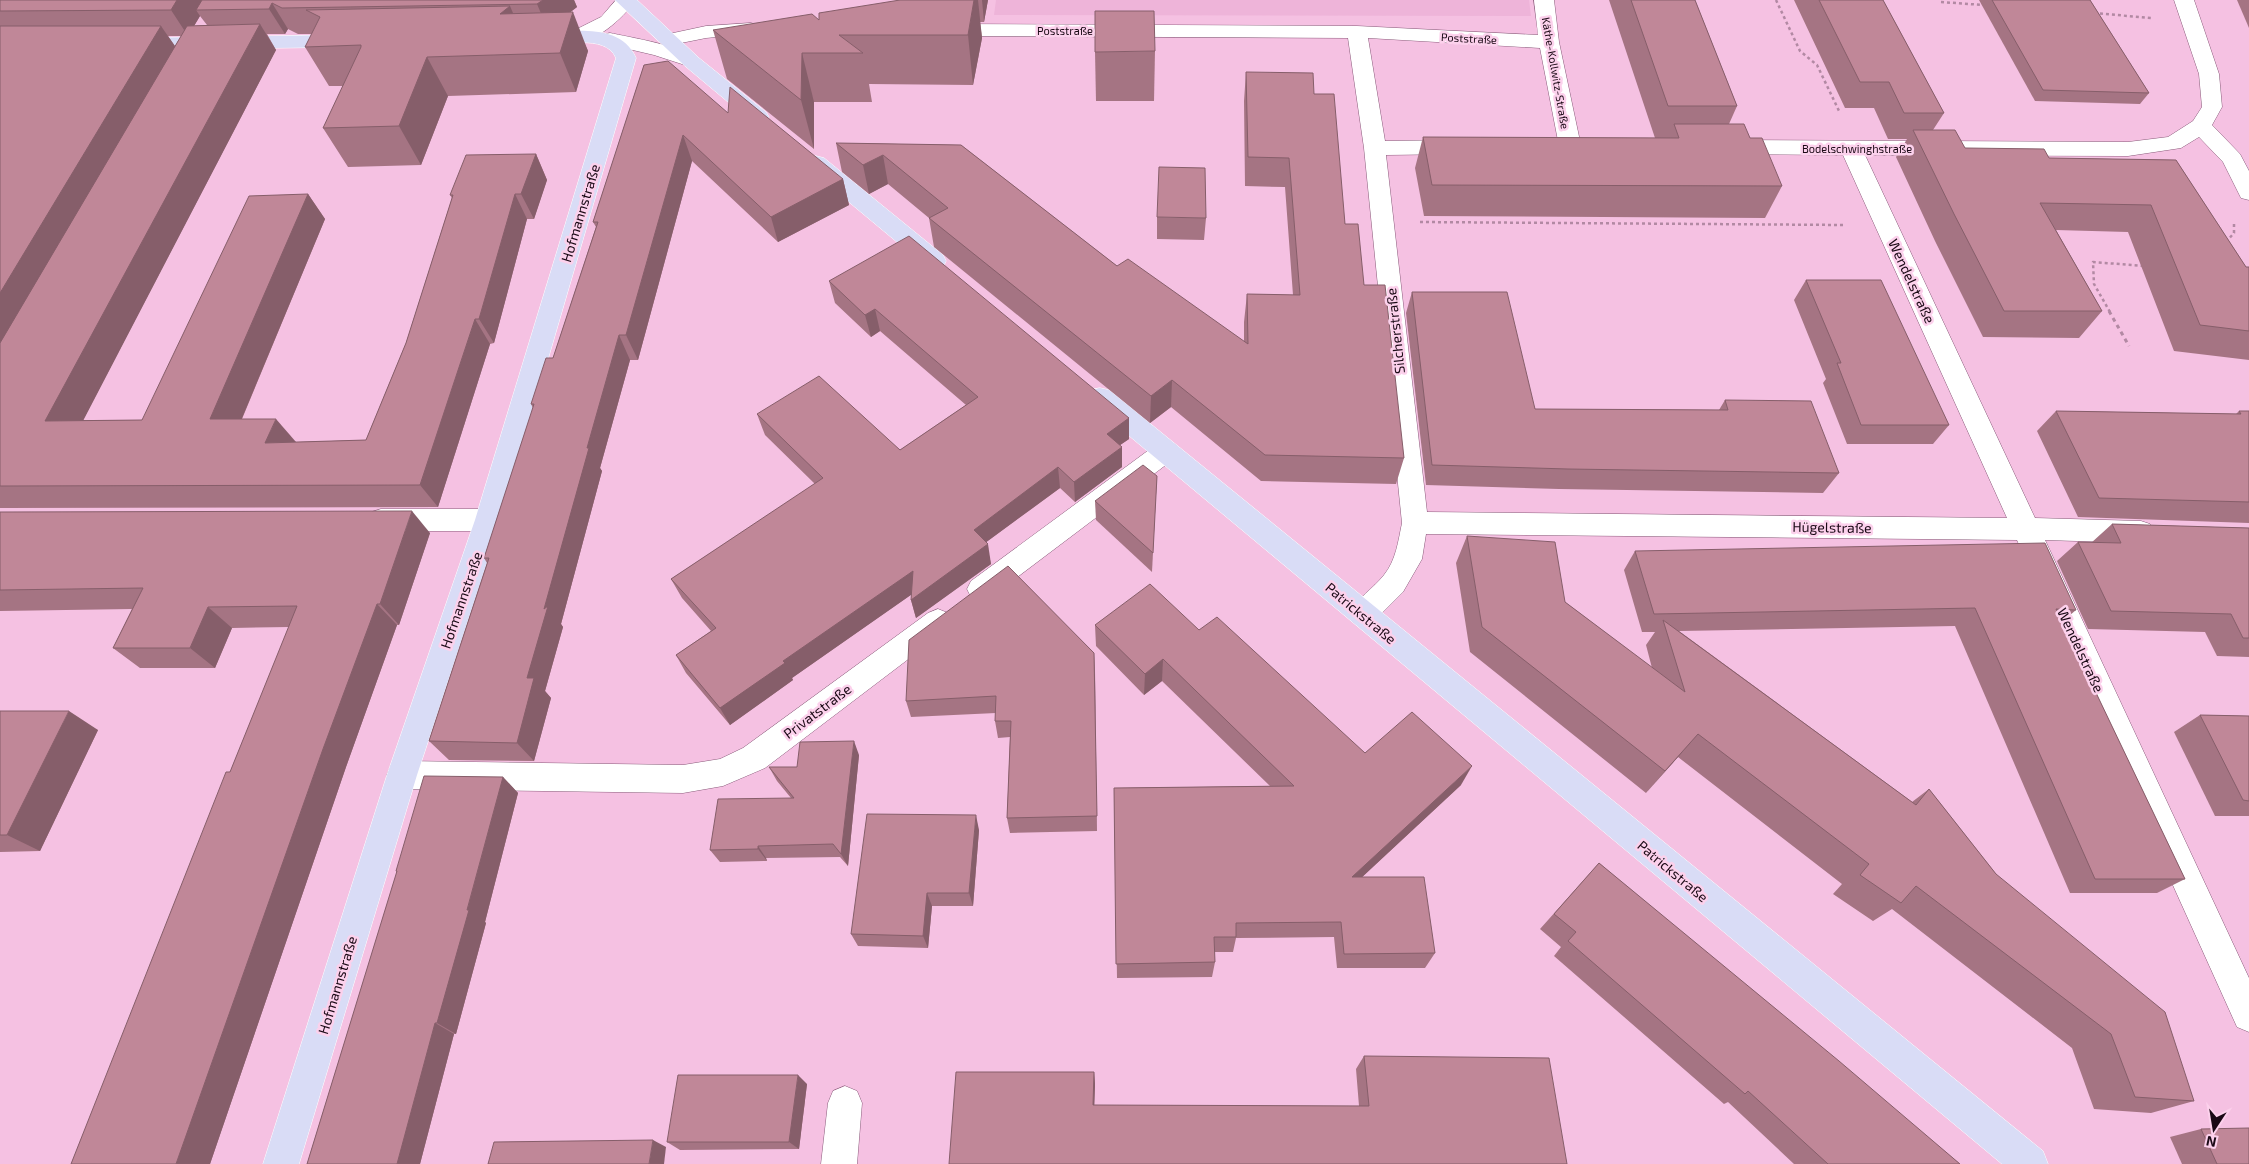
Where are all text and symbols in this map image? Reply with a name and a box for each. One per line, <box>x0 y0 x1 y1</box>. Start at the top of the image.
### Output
street label: Käthe-Kollwitz-Straße <box>1540 16 1572 130</box>
street label: Poststraße <box>1037 24 1093 37</box>
street label: Poststraße <box>1441 30 1497 46</box>
street label: Bodelschwinghstraße <box>1802 142 1912 155</box>
street label: Hofmannstraße <box>557 162 603 264</box>
street label: Wendelstraße <box>1885 236 1939 326</box>
street label: Silcherstraße <box>1382 287 1408 375</box>
street label: Hügelstraße <box>1792 518 1872 536</box>
street label: Hofmannstraße <box>436 549 486 651</box>
street label: Patrickstraße <box>1322 579 1400 647</box>
street label: Wendelstraße <box>2054 605 2108 695</box>
street label: Privatstraße <box>780 680 854 742</box>
street label: Patrickstraße <box>1634 837 1712 905</box>
street label: Hofmannstraße <box>314 934 360 1036</box>
north arrow <box>2189 1104 2239 1154</box>
text: N <box>2204 1133 2218 1152</box>

